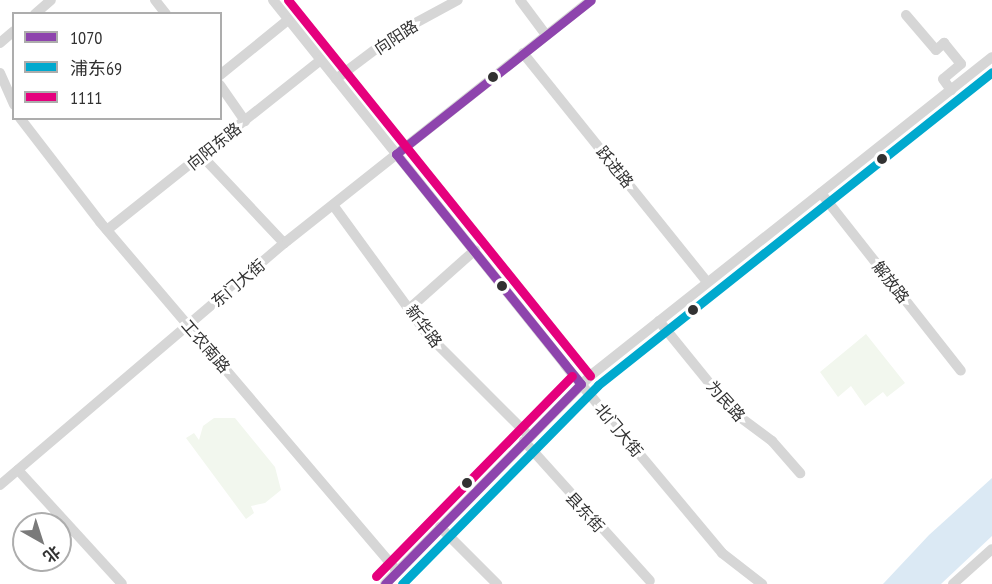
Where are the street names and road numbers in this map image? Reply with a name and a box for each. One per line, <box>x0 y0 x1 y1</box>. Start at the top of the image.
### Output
street label: 向阳路 <box>371 16 421 58</box>
street label: 向阳东路 <box>183 118 245 174</box>
street label: 跃进路 <box>592 142 638 192</box>
street label: 东门大街 <box>207 255 269 311</box>
street label: 解放路 <box>869 257 913 307</box>
street label: 新华路 <box>402 301 446 351</box>
street label: 工农南路 <box>178 316 234 376</box>
street label: 为民路 <box>703 377 749 425</box>
street label: 北门大街 <box>591 399 647 461</box>
street label: 县东街 <box>562 488 608 536</box>

